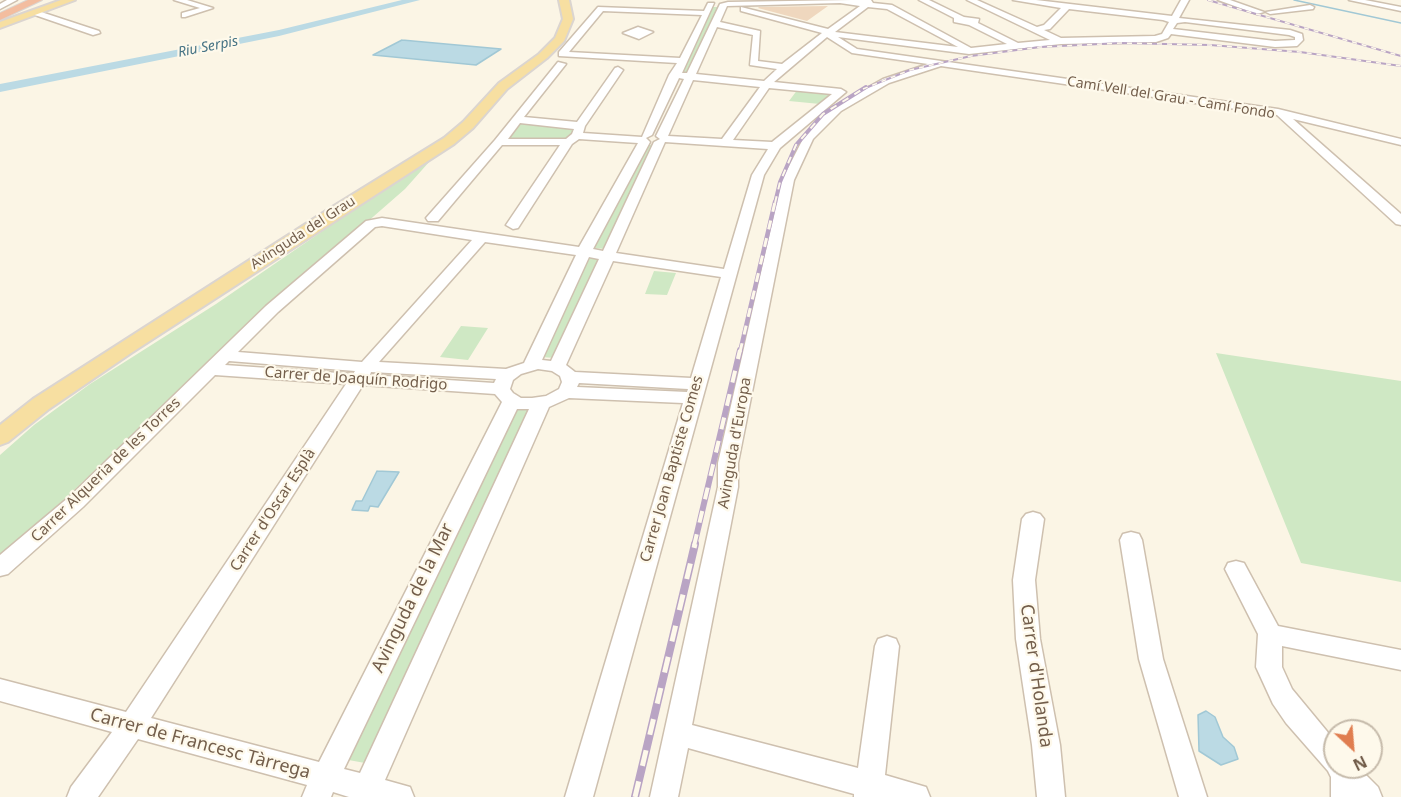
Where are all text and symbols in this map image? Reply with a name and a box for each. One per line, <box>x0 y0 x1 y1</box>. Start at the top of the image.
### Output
water label: Riu Serpis <box>177 33 239 61</box>
street label: Camí Vell del Grau - Camí Fondo <box>1066 73 1276 123</box>
street label: Avinguda del Grau <box>247 193 359 273</box>
street label: Carrer de Joaquín Rodrigo <box>264 364 448 394</box>
street label: Carrer Joan Baptiste Comes <box>637 374 707 564</box>
street label: Avinguda d'Europa <box>715 376 755 510</box>
street label: Carrer Alqueria de les Torres <box>28 394 184 546</box>
street label: Carrer d'Oscar Esplà <box>227 445 319 575</box>
street label: Avinguda de la Mar <box>367 520 459 676</box>
street label: Carrer d'Holanda <box>1015 603 1057 749</box>
street label: Carrer de Francesc Tàrrega <box>87 704 313 784</box>
north arrow <box>1323 719 1383 779</box>
text: N <box>1349 751 1371 776</box>

